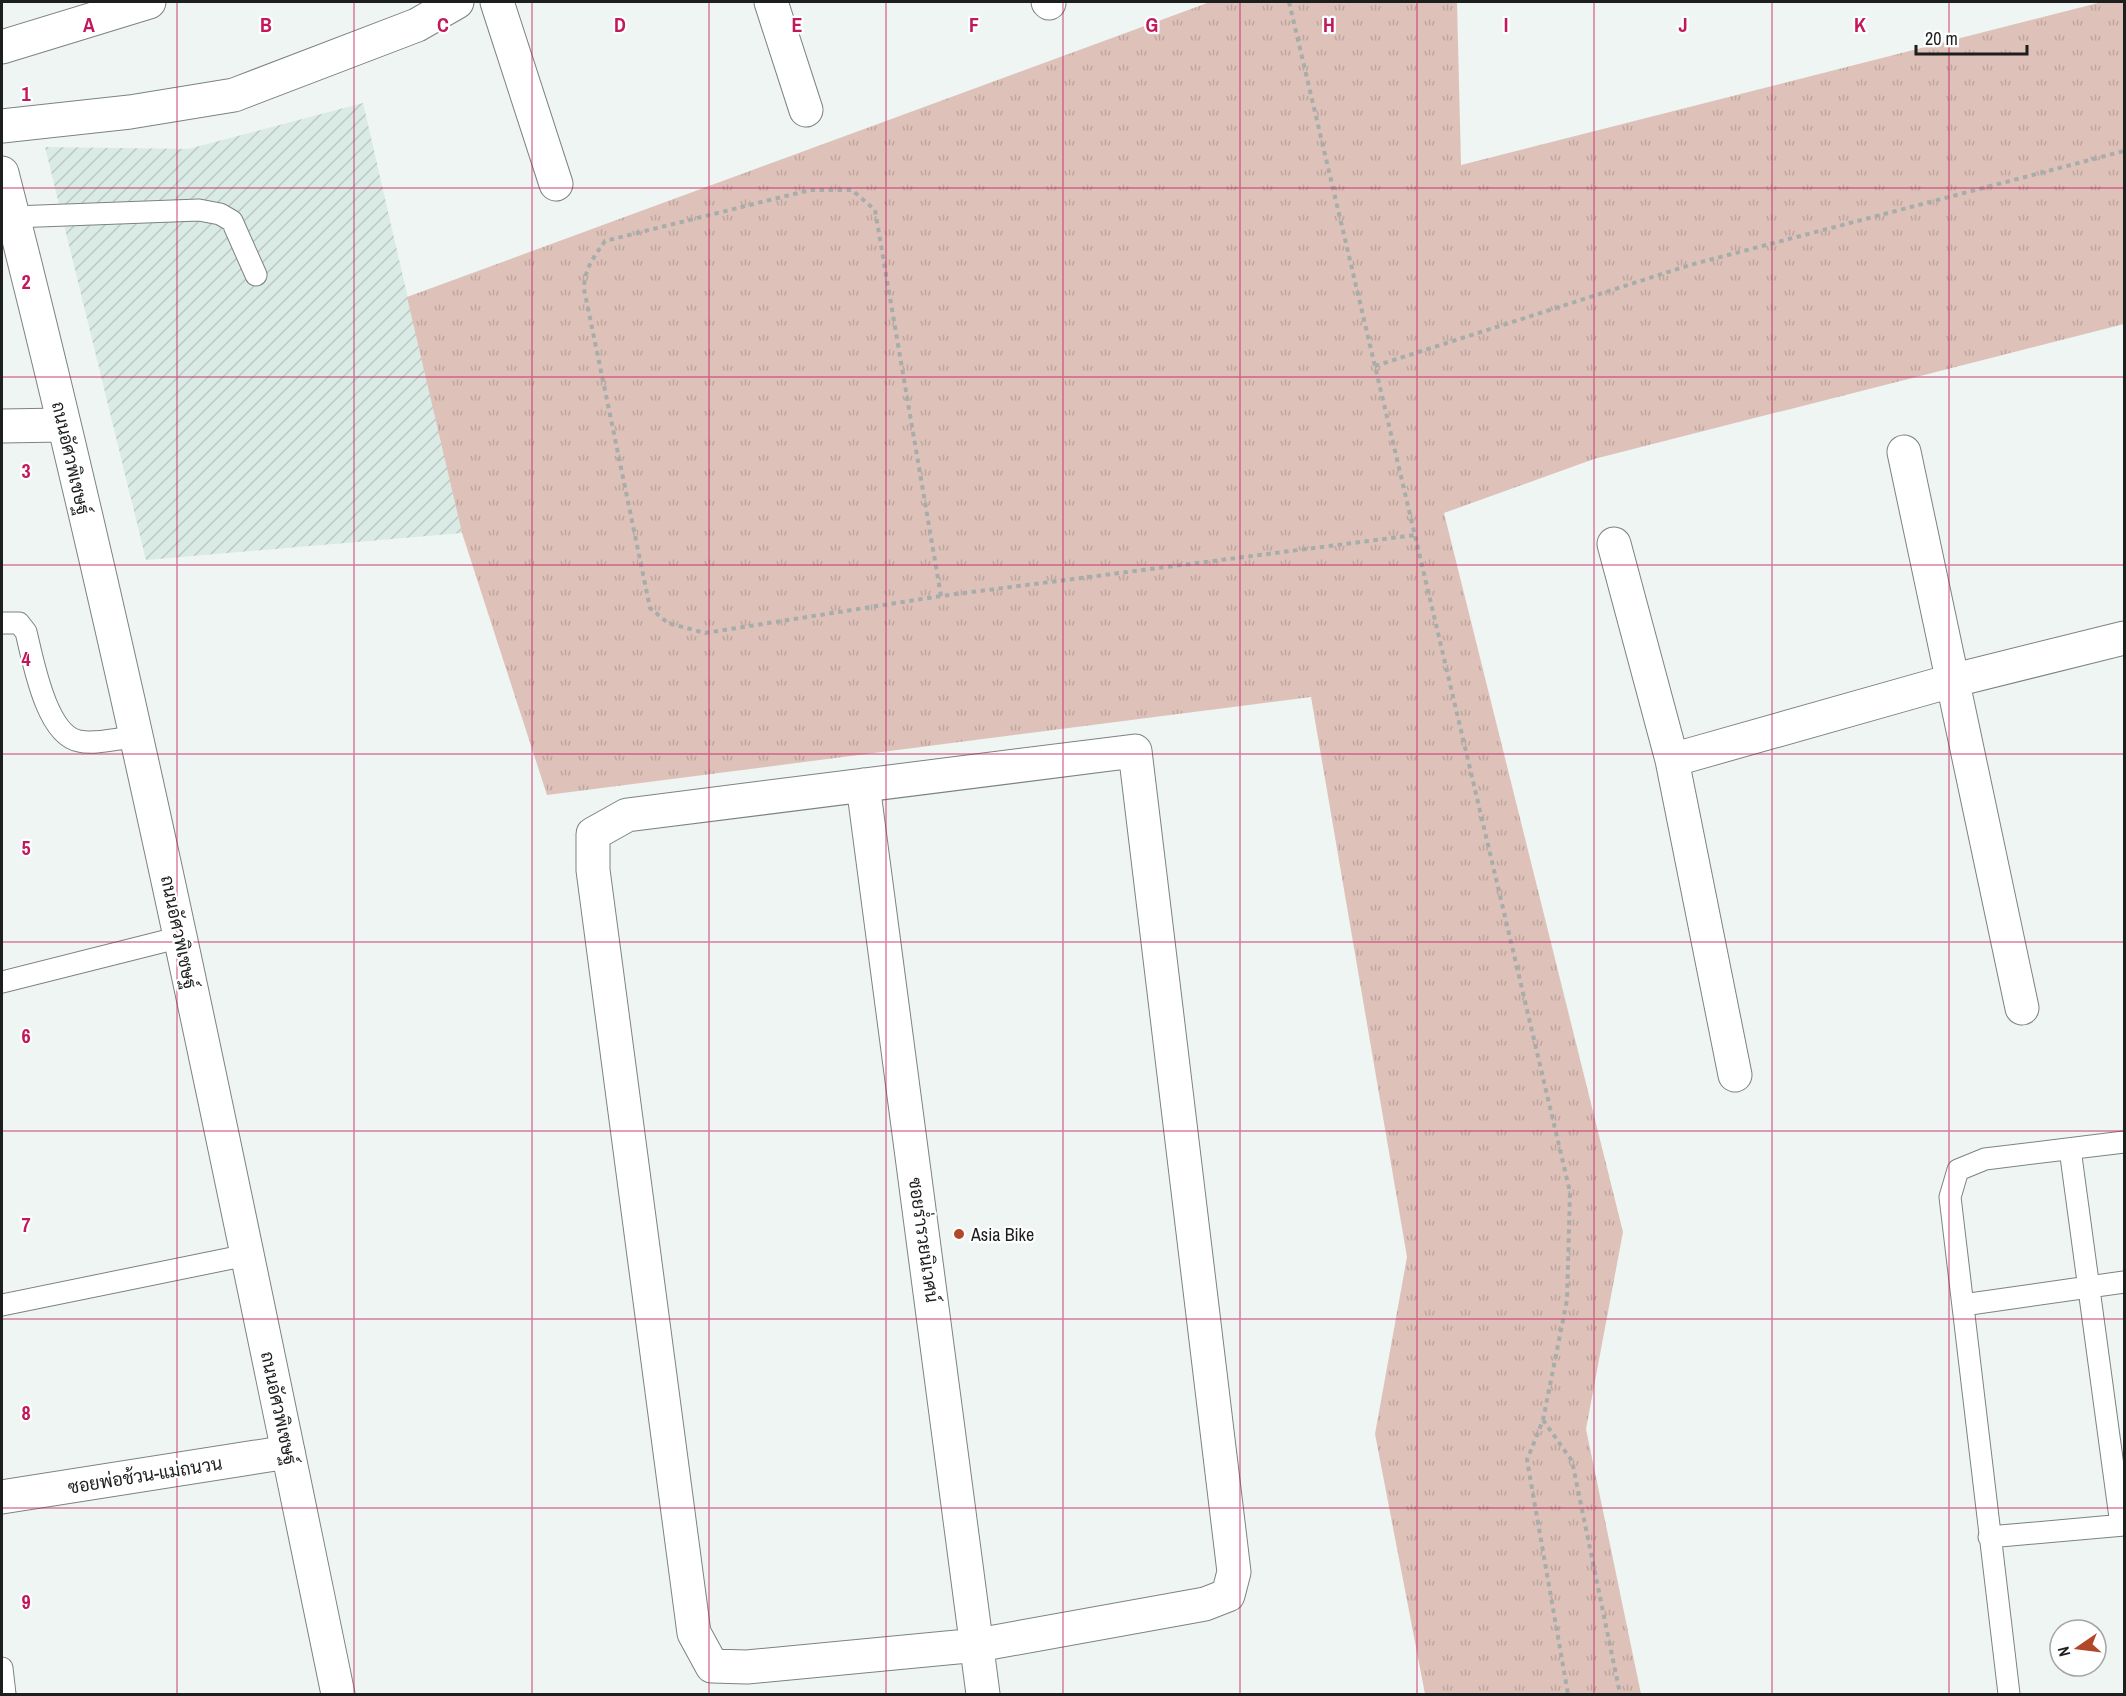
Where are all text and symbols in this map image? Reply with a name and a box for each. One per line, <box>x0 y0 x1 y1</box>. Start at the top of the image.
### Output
text: A <box>83 11 95 38</box>
text: B <box>260 11 272 38</box>
text: C <box>437 11 449 38</box>
text: D <box>614 11 626 38</box>
text: E <box>792 11 803 38</box>
text: F <box>969 11 979 38</box>
text: G <box>1146 11 1158 38</box>
text: H <box>1323 11 1335 38</box>
text: I <box>1504 11 1508 38</box>
text: J <box>1678 11 1688 38</box>
text: K <box>1854 11 1866 38</box>
scale bar <box>1916 18 2027 56</box>
text: 20 m <box>1925 26 1958 51</box>
text: 1 <box>21 80 31 107</box>
text: 2 <box>21 268 31 295</box>
street label: ถนนอัศวพิเชษฐ์ <box>46 399 96 517</box>
text: 3 <box>21 457 31 484</box>
text: 4 <box>21 645 31 672</box>
text: 5 <box>21 834 31 861</box>
street label: ถนนอัศวพิเชษฐ์ <box>155 873 203 991</box>
text: 6 <box>21 1022 31 1049</box>
street label: ซอยร่ำรวยนิเวศน์ <box>903 1176 947 1304</box>
text: 7 <box>21 1211 31 1238</box>
place label: Asia Bike <box>970 1222 1034 1247</box>
marker: Asia Bike <box>952 1227 966 1241</box>
street label: ถนนอัศวพิเชษฐ์ <box>255 1349 303 1467</box>
text: 8 <box>21 1399 31 1426</box>
street label: ซอยพ่อช้วน-แม่ถนวน <box>66 1450 224 1500</box>
text: 9 <box>21 1588 31 1615</box>
north arrow <box>2048 1618 2108 1678</box>
text: N <box>2052 1644 2075 1659</box>

